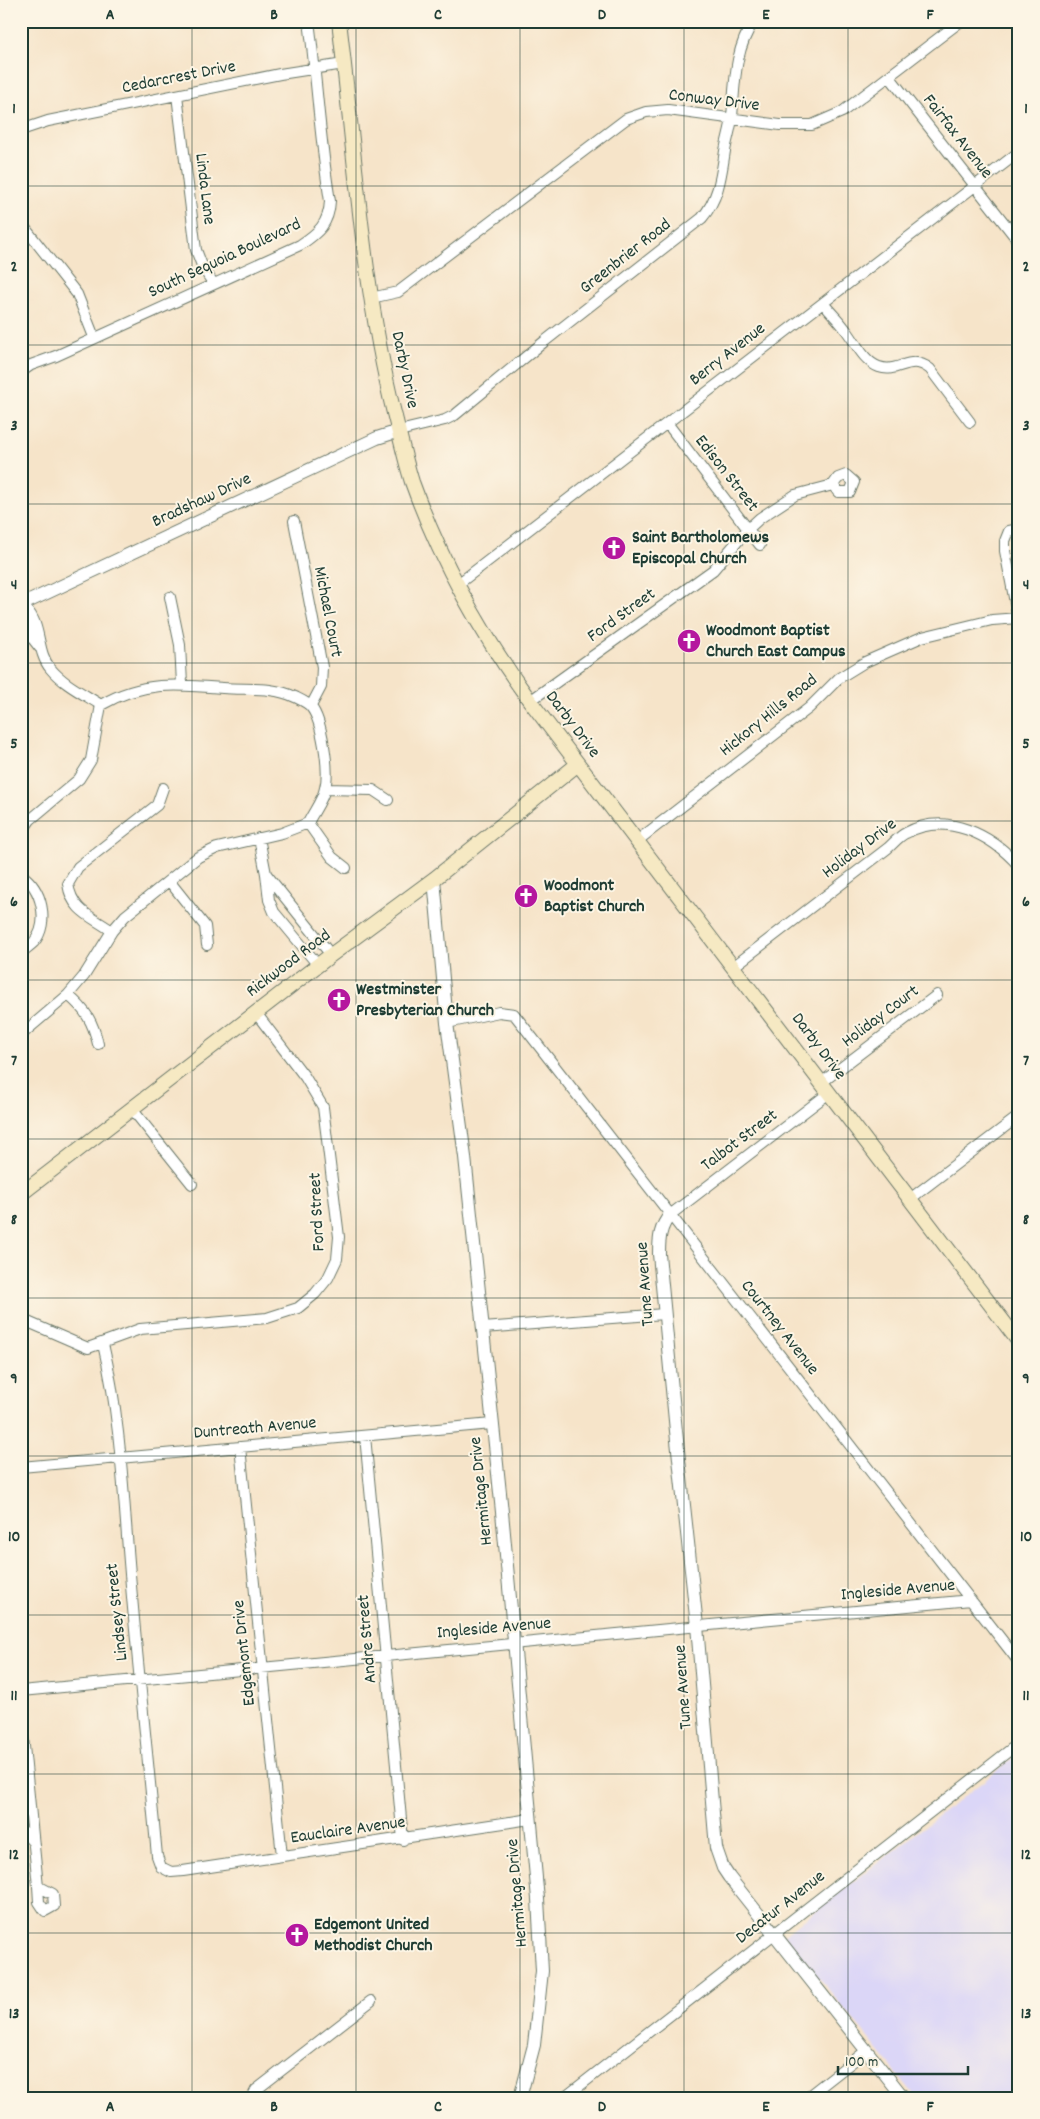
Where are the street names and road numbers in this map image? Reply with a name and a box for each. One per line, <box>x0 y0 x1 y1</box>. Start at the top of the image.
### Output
street label: Cedarcrest Drive <box>120 55 238 101</box>
street label: Conway Drive <box>667 83 761 119</box>
street label: Fairfax Avenue <box>916 89 998 185</box>
street label: Linda Lane <box>187 152 221 226</box>
street label: South Sequoia Boulevard <box>145 213 305 305</box>
street label: Greenbrier Road <box>575 213 677 301</box>
street label: Berry Avenue <box>685 317 771 393</box>
street label: Darby Drive <box>384 329 424 411</box>
street label: Edison Street <box>688 430 764 518</box>
street label: Bradshaw Drive <box>148 467 256 535</box>
street label: Michael Court <box>306 564 348 660</box>
street label: Ford Street <box>583 582 662 649</box>
street label: Hickory Hills Road <box>715 669 823 763</box>
street label: Darby Drive <box>538 686 606 764</box>
street label: Holiday Drive <box>817 813 903 885</box>
street label: Rickwood Road <box>241 924 337 1004</box>
street label: Holiday Court <box>837 979 925 1054</box>
street label: Darby Drive <box>784 1008 852 1086</box>
street label: Talbot Street <box>696 1104 784 1178</box>
street label: Ford Street <box>303 1172 333 1252</box>
street label: Tune Avenue <box>631 1241 661 1327</box>
street label: Courtney Avenue <box>734 1275 824 1381</box>
street label: Duntreath Avenue <box>192 1411 318 1447</box>
street label: Hermitage Drive <box>464 1435 500 1547</box>
street label: Lindsey Street <box>100 1562 136 1662</box>
street label: Ingleside Avenue <box>840 1574 956 1608</box>
street label: Andre Street <box>352 1593 384 1684</box>
street label: Edgemont Drive <box>227 1599 263 1707</box>
street label: Ingleside Avenue <box>436 1612 552 1646</box>
street label: Tune Avenue <box>669 1644 699 1730</box>
street label: Eauclaire Avenue <box>289 1811 407 1851</box>
street label: Hermitage Drive <box>501 1837 535 1948</box>
street label: Decatur Avenue <box>731 1865 831 1951</box>

